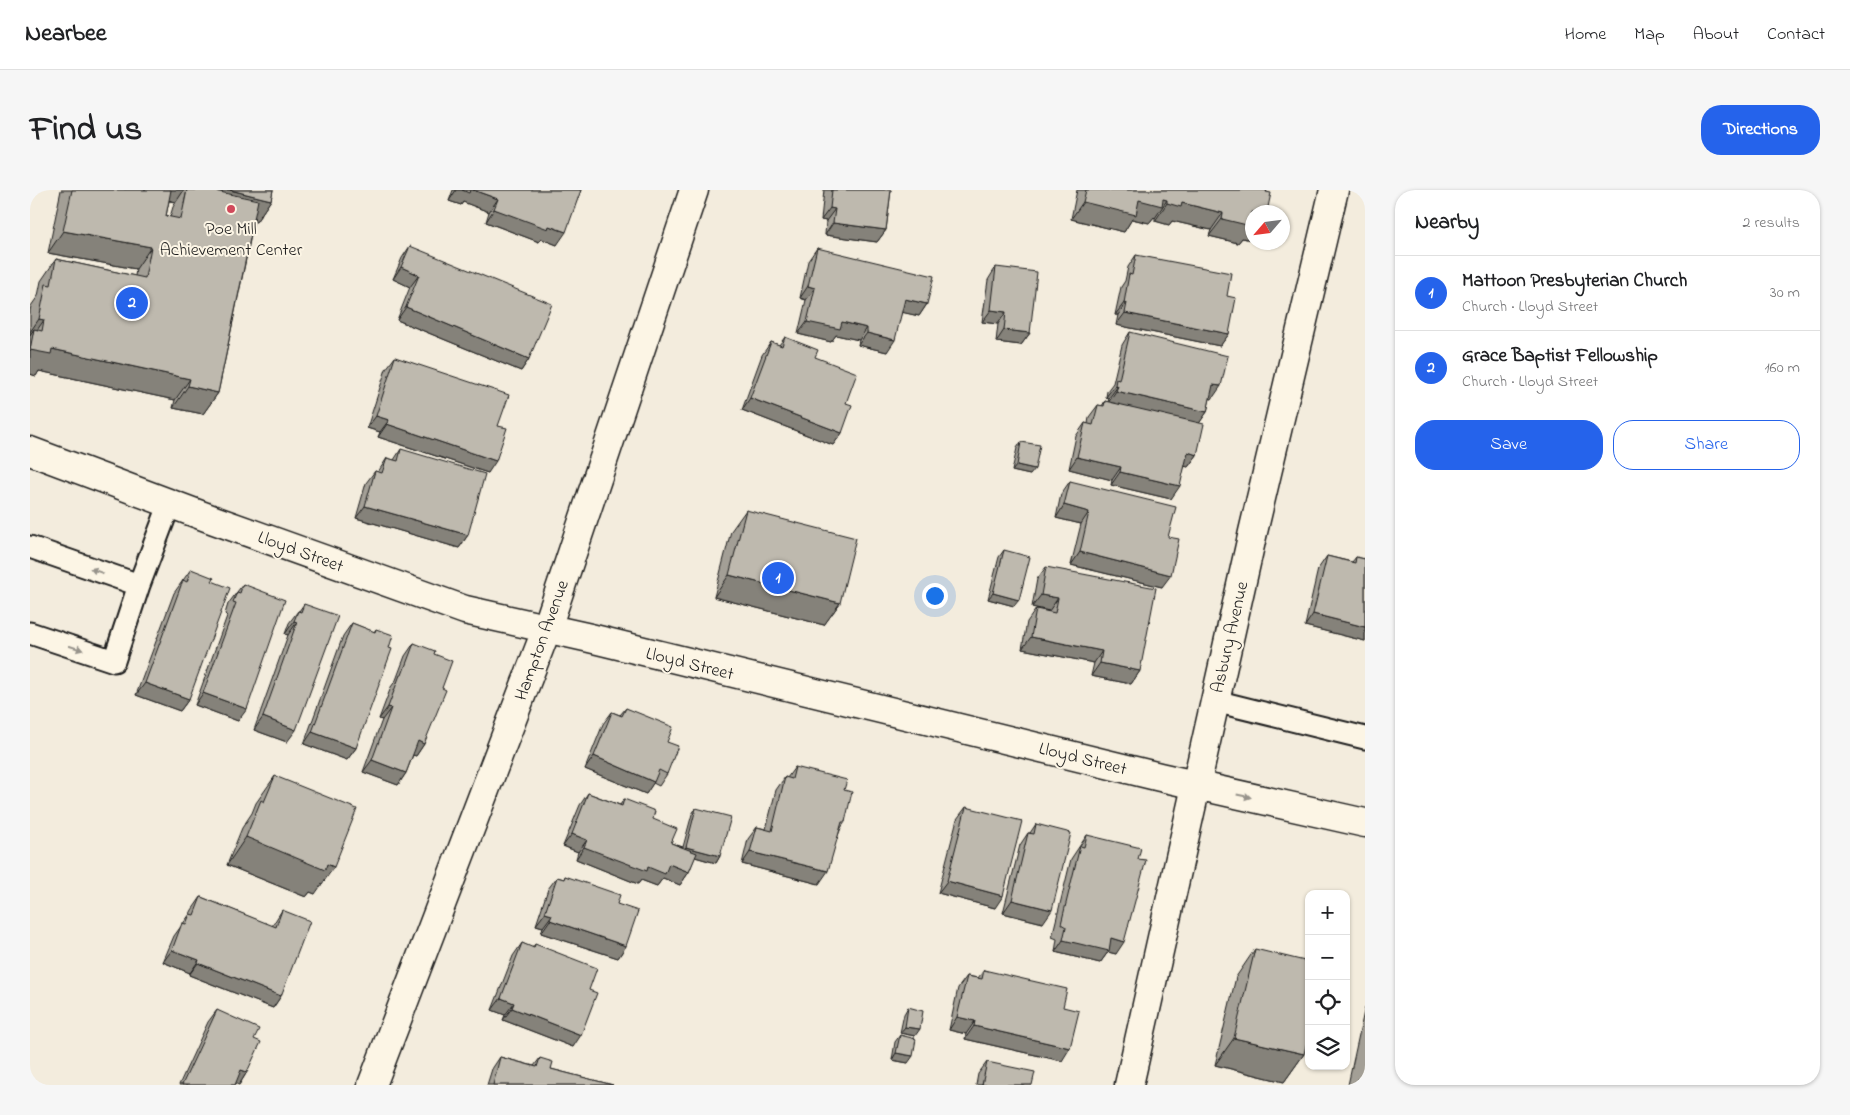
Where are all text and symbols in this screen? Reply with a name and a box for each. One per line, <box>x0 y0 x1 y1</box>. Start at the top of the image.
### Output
text: Nearbee <box>25 17 107 52</box>
text: Home <box>1565 22 1606 48</box>
text: Map <box>1634 22 1665 48</box>
text: About <box>1693 22 1739 48</box>
text: Contact <box>1767 22 1825 48</box>
text: Find us <box>30 105 142 156</box>
button: Directions <box>1701 105 1820 155</box>
marker: Poe Mill Achievement Center <box>225 203 237 215</box>
north arrow <box>1245 205 1290 250</box>
text: Nearby <box>1415 208 1479 238</box>
text: 2 results <box>1742 211 1800 235</box>
place label: Poe Mill Achievement Center <box>160 217 303 264</box>
text: Mattoon Presbyterian Church <box>1462 268 1687 295</box>
text: 1 <box>1428 281 1434 305</box>
text: 30 m <box>1770 281 1800 305</box>
pin: 2 <box>116 284 148 322</box>
text: Church · Lloyd Street <box>1462 295 1598 319</box>
text: Grace Baptist Fellowship <box>1462 343 1658 370</box>
text: 2 <box>1427 356 1435 380</box>
text: 160 m <box>1765 356 1800 380</box>
text: Church · Lloyd Street <box>1462 370 1598 394</box>
button: Save <box>1415 420 1603 470</box>
button: Share <box>1613 420 1800 470</box>
street label: Lloyd Street <box>254 525 347 580</box>
pin: 1 <box>762 559 794 597</box>
one-way arrow <box>90 567 105 574</box>
street label: Hampton Avenue <box>509 576 577 705</box>
street label: Asbury Avenue <box>1205 578 1257 696</box>
your location <box>922 583 948 609</box>
street label: Lloyd Street <box>643 641 736 688</box>
one-way arrow <box>69 645 84 653</box>
street label: Lloyd Street <box>1036 736 1129 783</box>
one-way arrow <box>1236 792 1251 800</box>
map controls <box>1305 890 1350 1070</box>
button: + <box>1305 890 1350 935</box>
button: − <box>1305 935 1350 980</box>
button: locate <box>1305 980 1350 1025</box>
button: layers <box>1305 1025 1350 1070</box>

